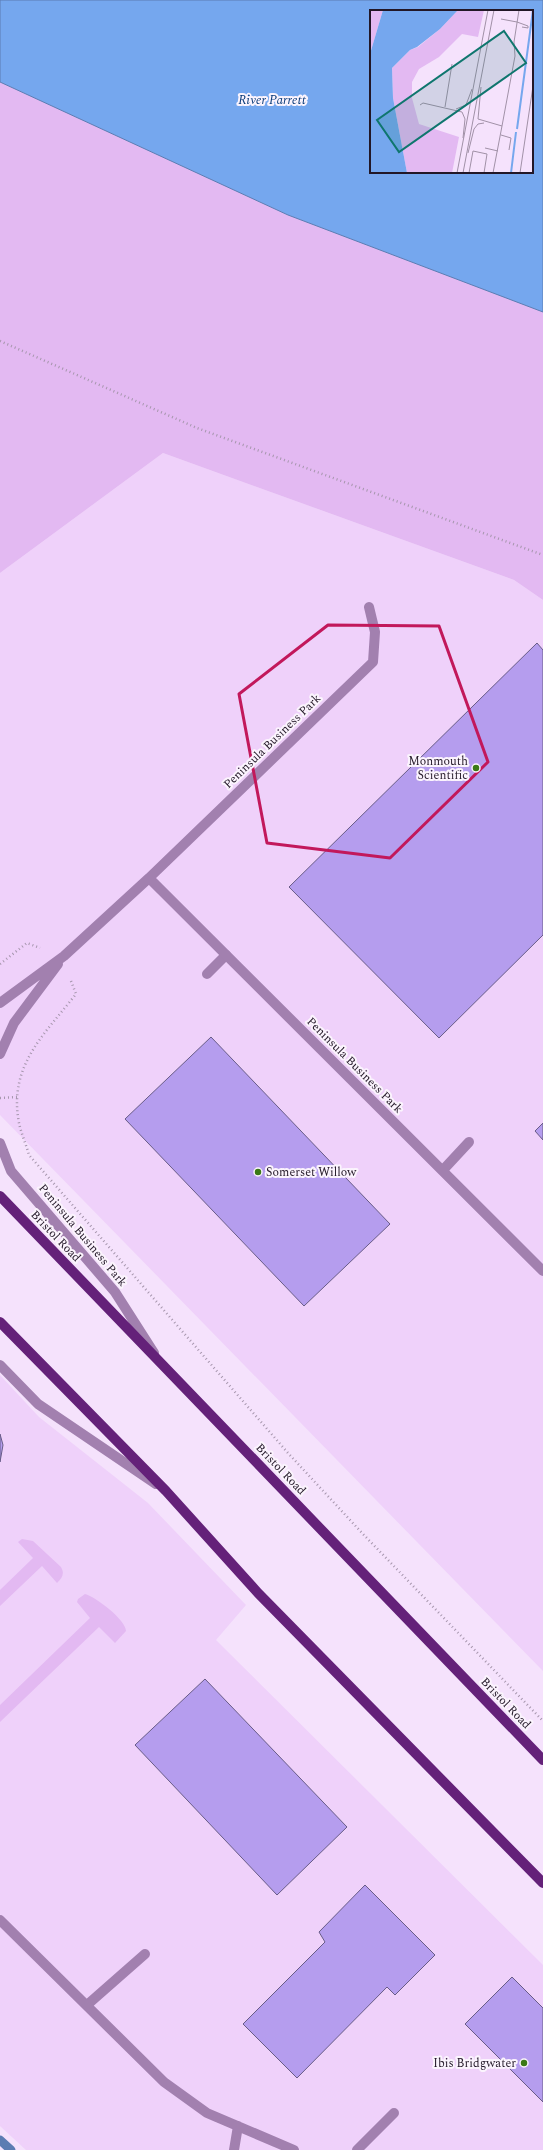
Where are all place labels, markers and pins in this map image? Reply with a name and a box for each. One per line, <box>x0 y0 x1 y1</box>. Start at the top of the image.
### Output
place label: Monmouth Scientific <box>408 752 468 785</box>
marker: Monmouth Scientific <box>471 763 481 773</box>
place label: Somerset Willow <box>266 1163 357 1182</box>
marker: Somerset Willow <box>253 1167 263 1177</box>
place label: Ibis Bridgwater <box>433 2054 516 2073</box>
marker: Ibis Bridgwater <box>519 2058 529 2068</box>

